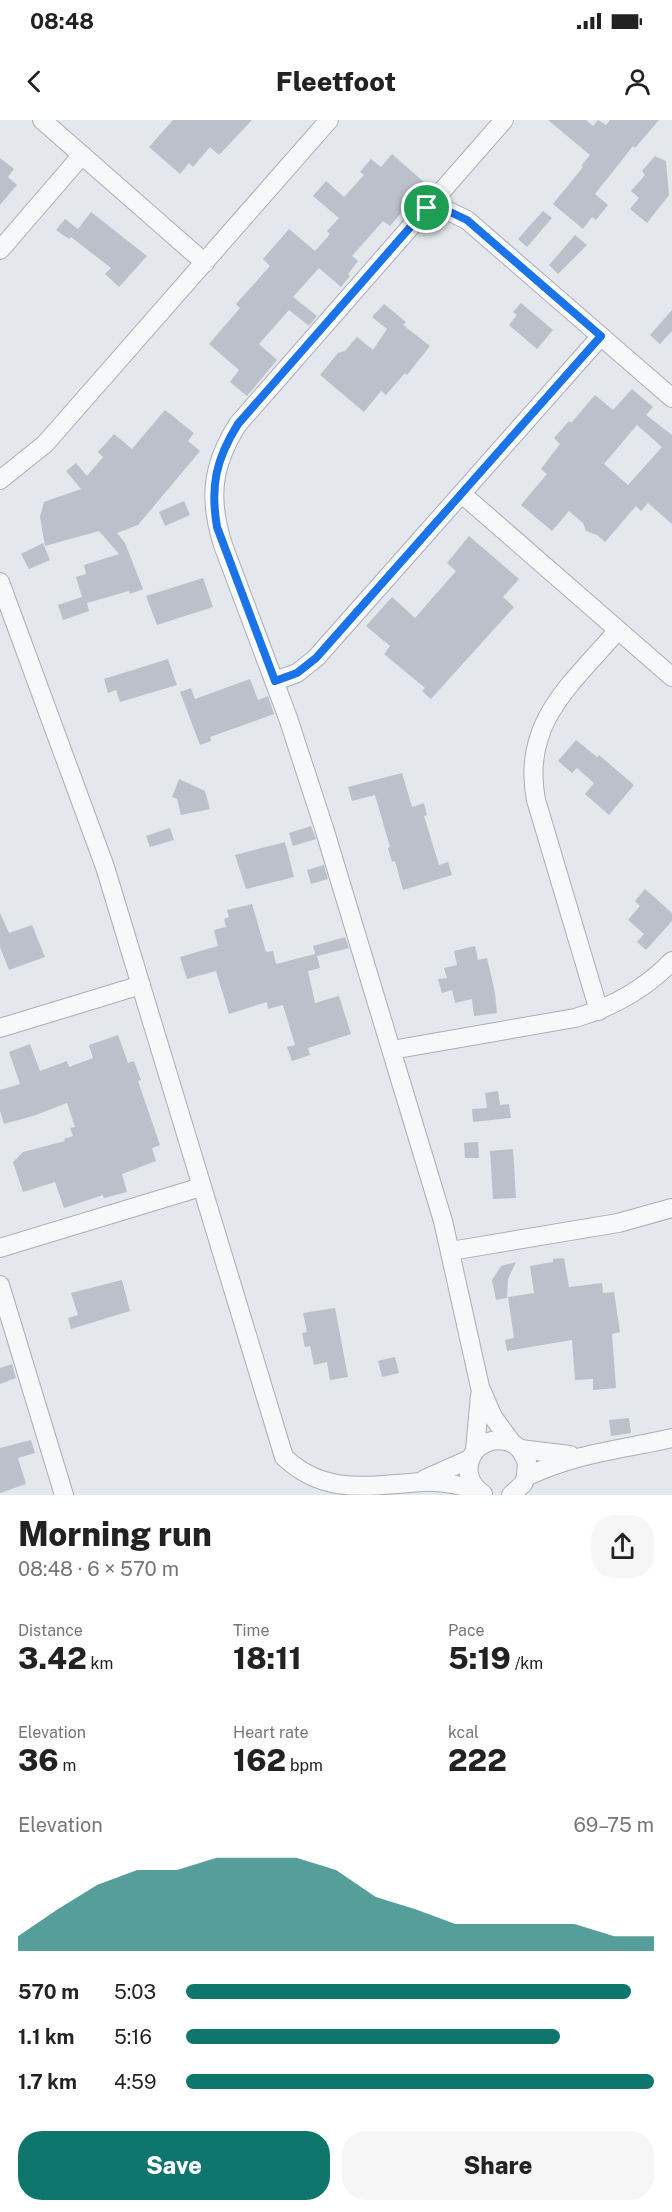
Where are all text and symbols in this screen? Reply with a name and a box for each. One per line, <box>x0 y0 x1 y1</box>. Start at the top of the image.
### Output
text: 08:48 <box>30 8 94 34</box>
icon: back <box>18 65 51 98</box>
text: Fleetfoot <box>276 65 396 97</box>
icon: person <box>621 65 654 98</box>
pin <box>401 182 452 233</box>
icon: arrive <box>410 191 443 224</box>
text: Morning run <box>18 1515 212 1553</box>
button: share <box>591 1515 654 1578</box>
text: 08:48 · 6 × 570 m <box>18 1557 179 1581</box>
text: Distance <box>18 1621 83 1640</box>
text: Time <box>233 1621 269 1640</box>
text: Pace <box>448 1621 485 1640</box>
text: 3.42 <box>18 1640 87 1676</box>
text: 18:11 <box>233 1640 302 1676</box>
text: 5:19 <box>448 1640 511 1676</box>
text: km <box>87 1654 113 1673</box>
text: /km <box>511 1654 543 1673</box>
text: Elevation <box>18 1723 86 1742</box>
text: Heart rate <box>233 1723 309 1742</box>
text: kcal <box>448 1723 479 1742</box>
text: 36 <box>18 1742 59 1778</box>
text: 162 <box>233 1742 286 1778</box>
text: 222 <box>448 1742 507 1778</box>
text: m <box>59 1756 76 1775</box>
text: bpm <box>286 1756 323 1775</box>
text: Elevation <box>18 1813 103 1837</box>
text: 69–75 m <box>573 1813 654 1837</box>
text: 570 m <box>18 1980 79 2004</box>
text: 5:03 <box>114 1980 156 2004</box>
text: 1.1 km <box>18 2025 75 2049</box>
text: 5:16 <box>114 2025 152 2049</box>
text: 1.7 km <box>18 2070 77 2094</box>
text: 4:59 <box>114 2070 156 2094</box>
button: Save <box>18 2131 330 2200</box>
button: Share <box>342 2131 654 2200</box>

